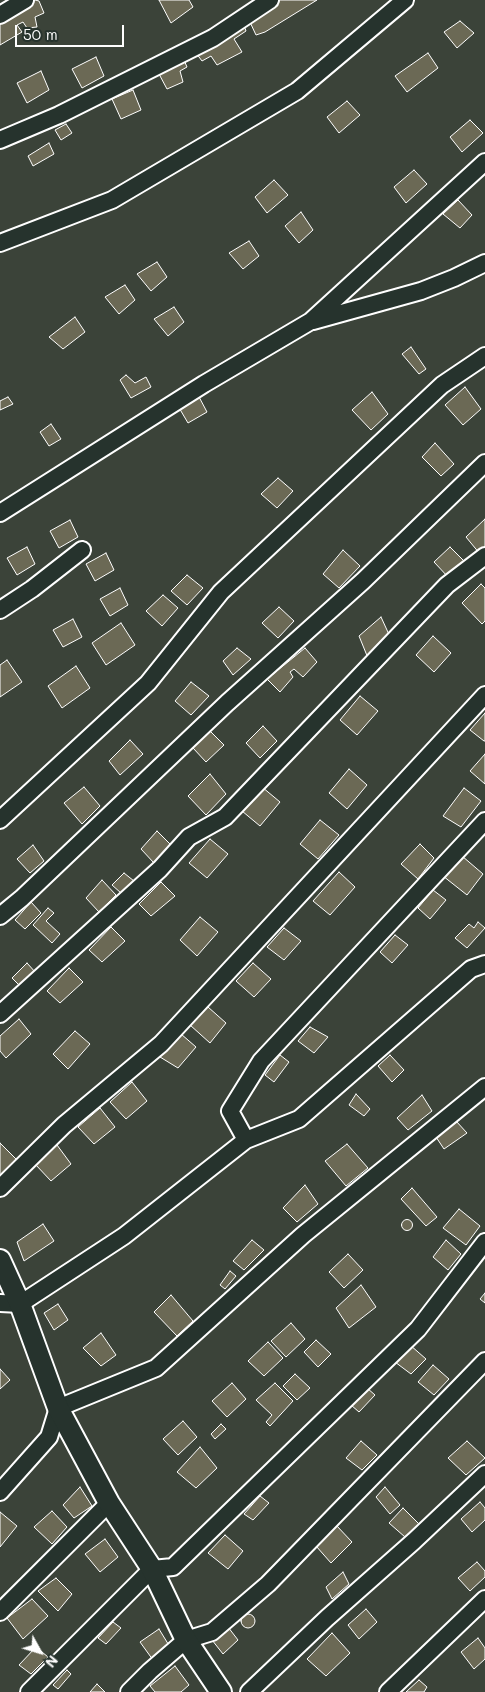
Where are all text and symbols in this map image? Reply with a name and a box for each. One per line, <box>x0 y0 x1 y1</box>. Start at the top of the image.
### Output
scale bar <box>18 15 126 47</box>
text: 50 m <box>23 24 58 44</box>
north arrow <box>15 1627 65 1677</box>
text: N <box>41 1652 63 1672</box>

